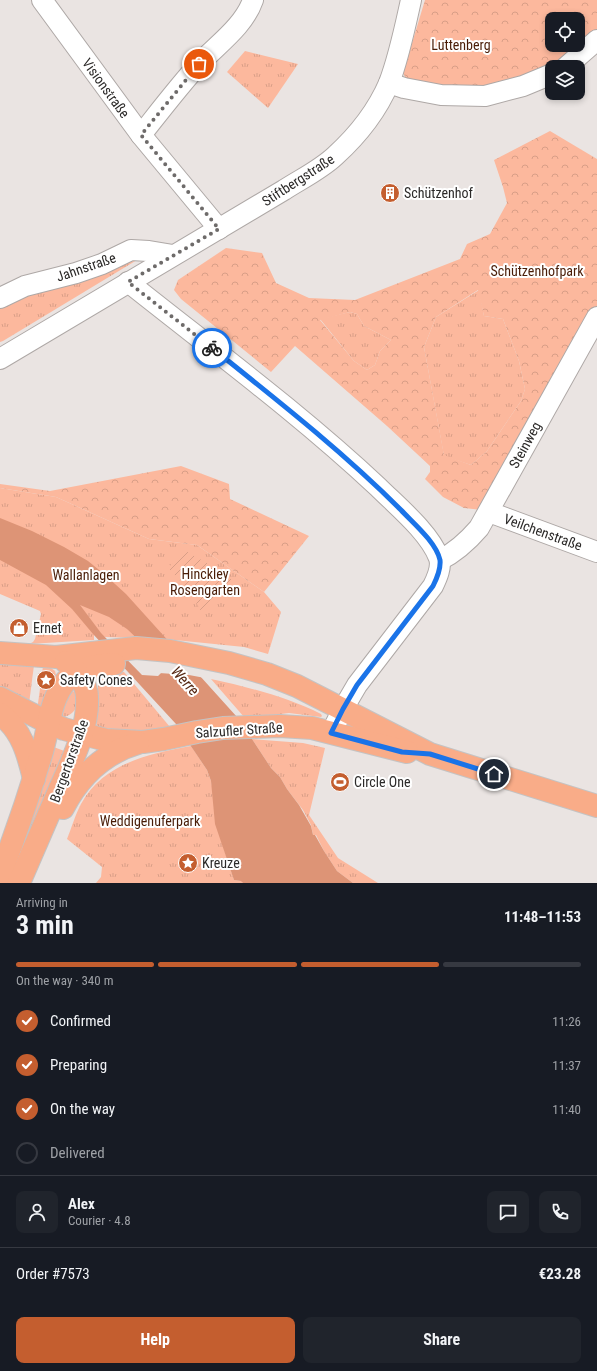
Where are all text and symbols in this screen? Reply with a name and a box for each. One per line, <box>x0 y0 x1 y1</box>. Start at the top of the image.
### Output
map controls <box>545 12 585 100</box>
button: locate <box>545 12 585 52</box>
park label: Luttenberg <box>431 37 491 53</box>
pin <box>182 47 216 81</box>
icon: bag <box>188 53 210 75</box>
street label: Visionstraße <box>79 55 133 121</box>
button: layers <box>545 60 585 100</box>
street label: Stiftbergstraße <box>259 151 337 209</box>
building icon: Schützenhof <box>379 182 401 204</box>
place label: Schützenhof <box>404 185 474 201</box>
street label: Jahnstraße <box>54 249 118 285</box>
park label: Schützenhofpark <box>490 263 584 279</box>
courier <box>192 328 232 368</box>
icon: bike <box>201 337 223 359</box>
street label: Steinweg <box>506 419 544 471</box>
street label: Veilchenstraße <box>502 510 585 554</box>
park label: Hinckley Rosengarten <box>170 566 240 598</box>
park label: Wallanlagen <box>52 567 120 583</box>
shop icon: Ernet <box>8 617 30 639</box>
place label: Ernet <box>33 620 62 636</box>
water label: Werre <box>167 663 203 699</box>
place icon: Safety Cones <box>35 669 57 691</box>
place label: Safety Cones <box>60 672 133 688</box>
street label: Bergertorstraße <box>47 717 92 805</box>
street label: Salzufler Straße <box>195 719 283 741</box>
pin <box>477 757 511 791</box>
icon: home <box>483 763 505 785</box>
sports icon: Circle One <box>329 771 351 793</box>
place label: Circle One <box>354 774 411 790</box>
park label: Weddigenuferpark <box>100 813 201 829</box>
place icon: Kreuze <box>177 852 199 874</box>
place label: Kreuze <box>202 855 240 871</box>
text: Arriving in <box>16 895 68 910</box>
text: 11:48–11:53 <box>504 908 581 926</box>
text: 3 min <box>16 910 74 940</box>
text: On the way · 340 m <box>16 973 113 988</box>
icon: check <box>16 1010 38 1032</box>
text: Confirmed <box>50 1012 111 1030</box>
text: 11:26 <box>552 1014 581 1029</box>
icon: check <box>16 1054 38 1076</box>
text: Preparing <box>50 1056 107 1074</box>
text: 11:37 <box>552 1058 581 1073</box>
icon: check <box>16 1098 38 1120</box>
text: On the way <box>50 1100 115 1118</box>
text: 11:40 <box>552 1102 581 1117</box>
text: Delivered <box>50 1144 105 1162</box>
button: person <box>16 1191 58 1233</box>
button: chat <box>487 1191 529 1233</box>
button: phone <box>539 1191 581 1233</box>
text: Alex <box>68 1195 95 1213</box>
text: Courier · 4.8 <box>68 1213 131 1228</box>
text: Order #7573 <box>16 1265 90 1283</box>
text: €23.28 <box>539 1265 581 1283</box>
button: Help <box>16 1317 295 1363</box>
button: Share <box>303 1317 581 1363</box>

